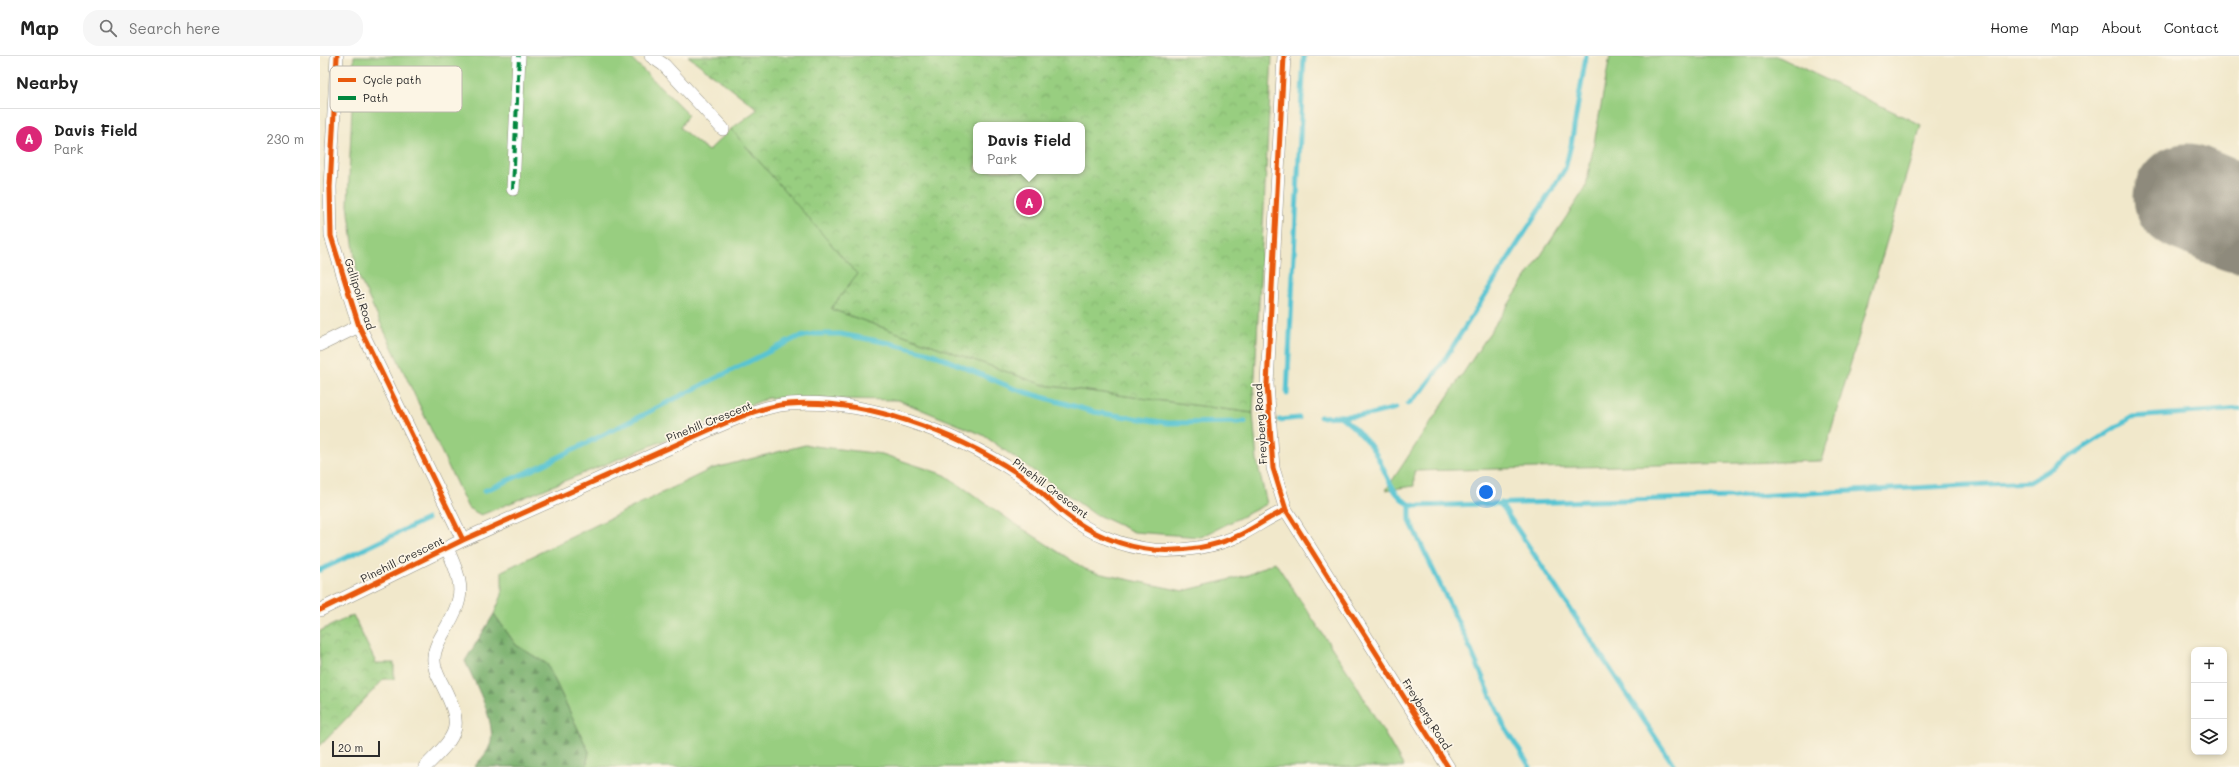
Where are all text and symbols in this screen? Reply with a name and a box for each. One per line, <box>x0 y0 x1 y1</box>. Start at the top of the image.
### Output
search box <box>83 10 363 46</box>
text: Map <box>20 15 59 40</box>
icon: search <box>97 17 119 39</box>
text: Search here <box>129 18 220 38</box>
text: Home <box>1990 18 2028 37</box>
text: Map <box>2050 18 2079 37</box>
text: About <box>2101 18 2142 37</box>
text: Contact <box>2164 18 2219 37</box>
legend <box>330 66 462 112</box>
text: Nearby <box>16 71 78 93</box>
text: Cycle path <box>363 72 421 87</box>
text: Path <box>363 90 388 105</box>
text: Davis Field <box>54 120 137 140</box>
popup <box>973 122 1085 174</box>
text: A <box>24 130 34 147</box>
text: 230 m <box>267 130 304 147</box>
text: Davis Field <box>987 130 1071 150</box>
text: Park <box>54 140 83 157</box>
text: Park <box>987 150 1017 167</box>
pin: A <box>1016 187 1042 217</box>
street label: Gallipoli Road <box>341 256 379 332</box>
street label: Freyberg Road <box>1250 383 1270 465</box>
street label: Pinehill Crescent <box>664 397 754 445</box>
street label: Pinehill Crescent <box>1010 455 1092 522</box>
your location <box>1476 482 1496 502</box>
street label: Pinehill Crescent <box>358 532 446 586</box>
map controls <box>2191 647 2227 755</box>
button: + <box>2191 647 2227 683</box>
street label: Freyberg Road <box>1399 676 1455 752</box>
button: − <box>2191 683 2227 719</box>
button: layers <box>2191 719 2227 755</box>
scale bar <box>332 739 380 758</box>
text: 20 m <box>338 740 363 755</box>

